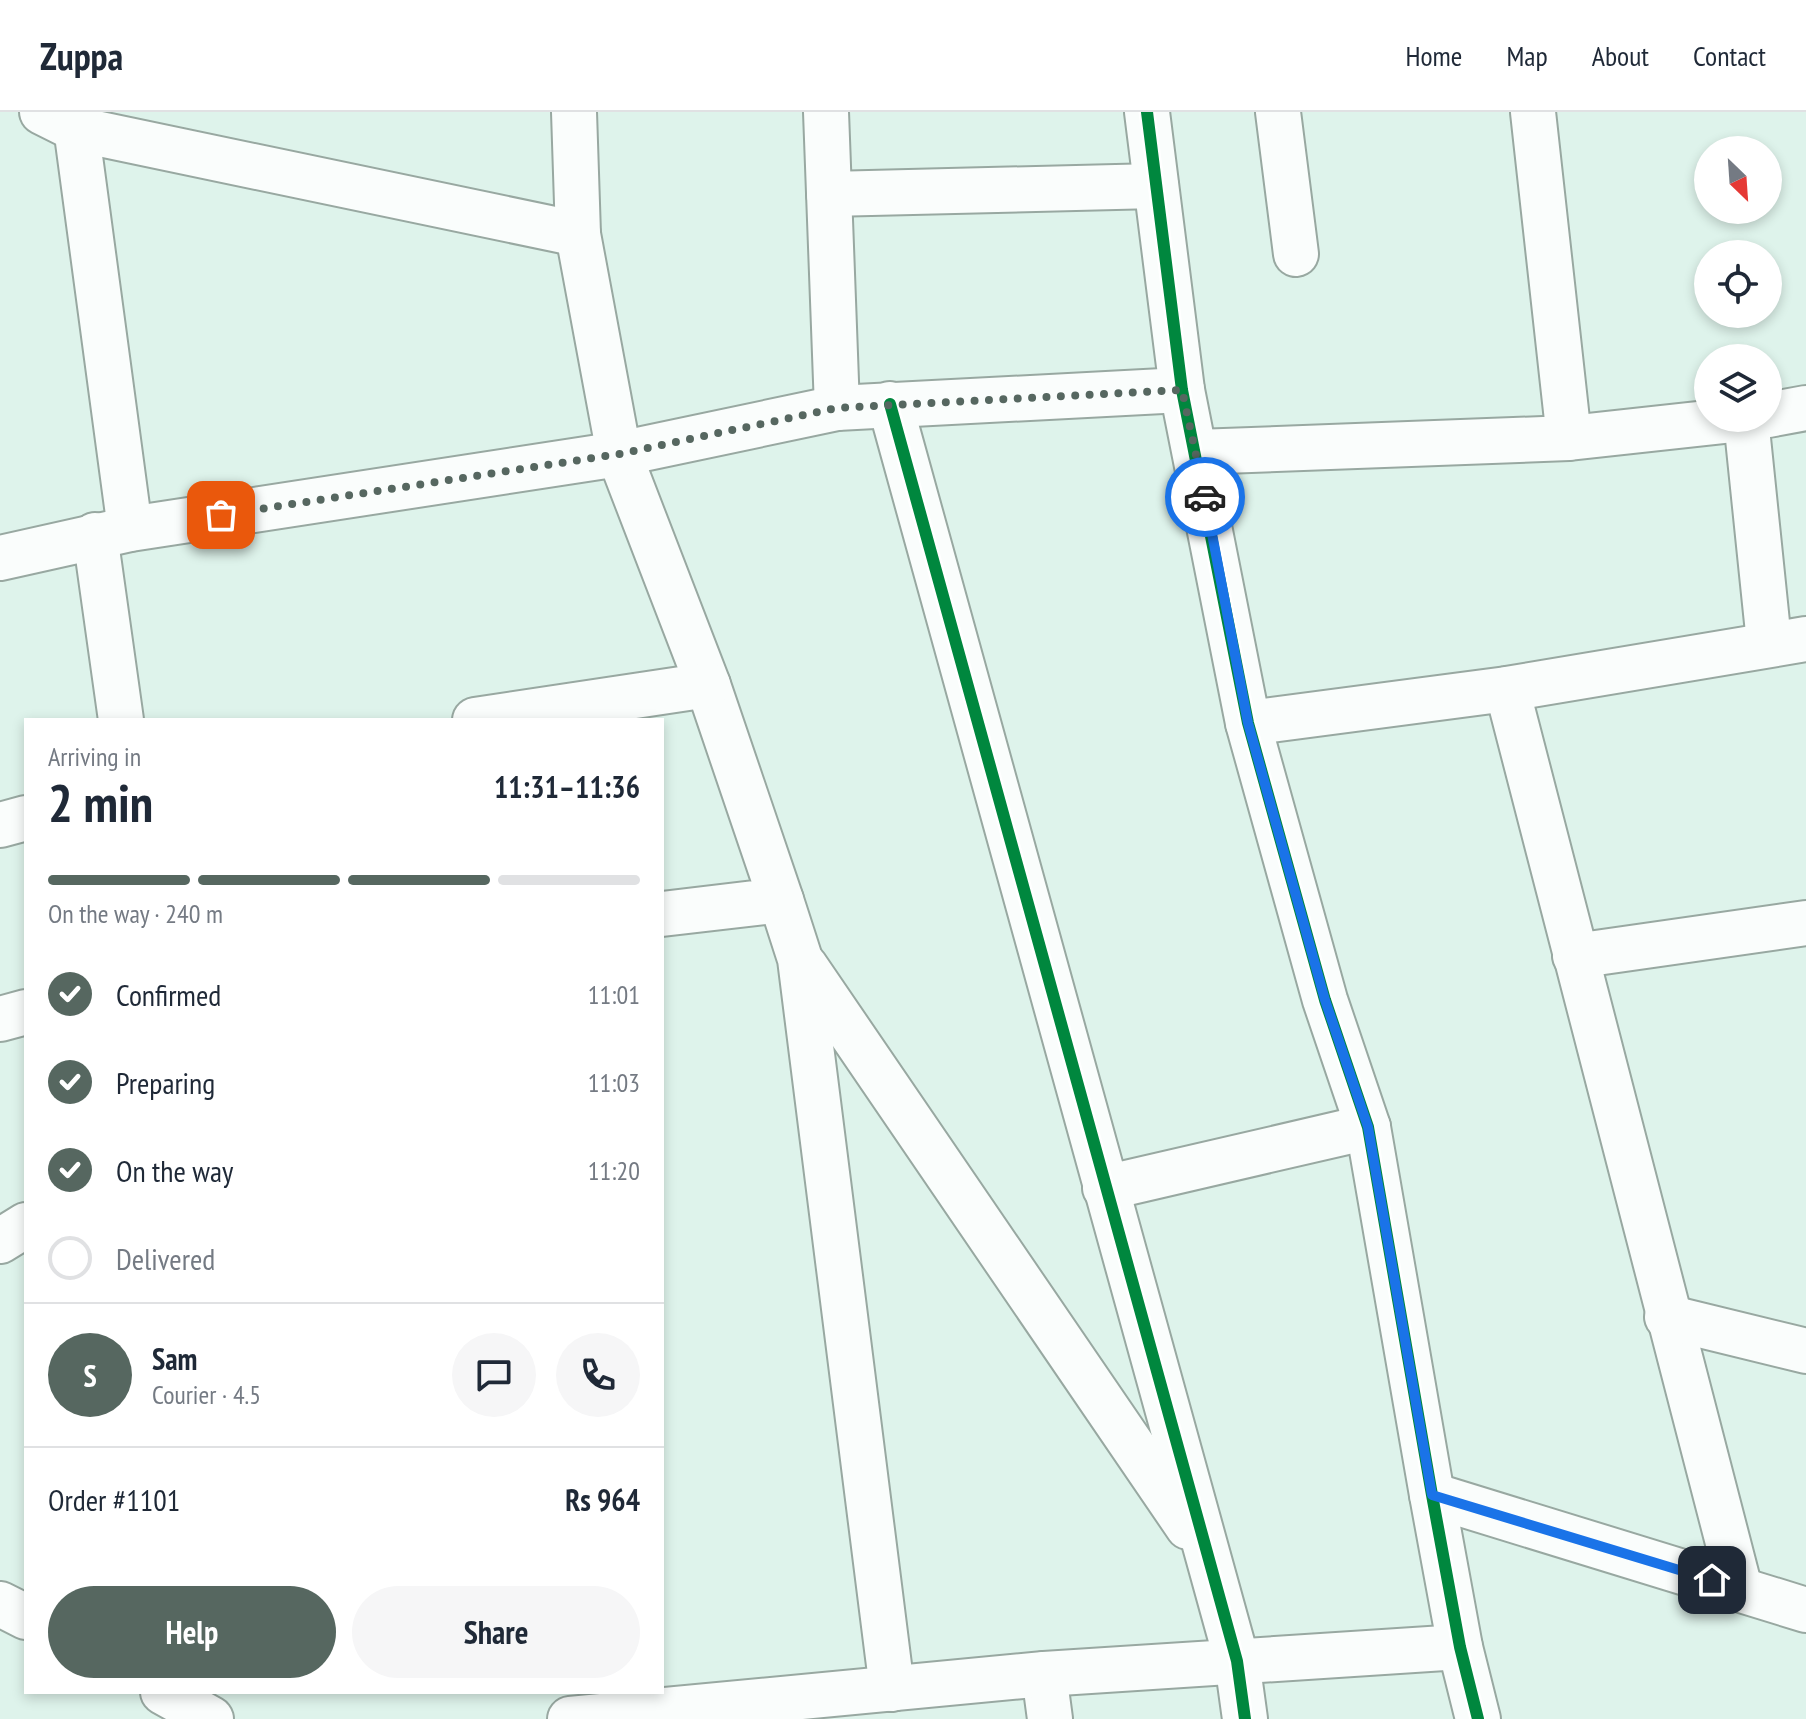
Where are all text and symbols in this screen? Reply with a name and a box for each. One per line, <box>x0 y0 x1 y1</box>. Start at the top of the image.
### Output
text: Zuppa <box>40 31 123 80</box>
text: Home <box>1406 37 1462 74</box>
text: Map <box>1506 37 1548 74</box>
text: About <box>1592 37 1649 74</box>
text: Contact <box>1693 37 1766 74</box>
north arrow <box>1694 136 1782 224</box>
map controls <box>1694 136 1782 432</box>
button: locate <box>1694 240 1782 328</box>
button: layers <box>1694 344 1782 432</box>
courier <box>1165 457 1245 537</box>
icon: car <box>1183 475 1227 519</box>
pin <box>187 481 255 549</box>
icon: bag <box>199 493 243 537</box>
text: Arriving in <box>48 740 141 773</box>
text: 11:31–11:36 <box>494 767 640 806</box>
text: 2 min <box>48 769 153 836</box>
text: On the way · 240 m <box>48 897 223 930</box>
icon: check <box>48 972 92 1016</box>
text: Confirmed <box>116 975 221 1014</box>
text: 11:01 <box>588 978 640 1011</box>
icon: check <box>48 1060 92 1104</box>
text: Preparing <box>116 1063 215 1102</box>
text: 11:03 <box>588 1066 640 1099</box>
icon: check <box>48 1148 92 1192</box>
text: On the way <box>116 1151 233 1190</box>
text: 11:20 <box>588 1154 640 1187</box>
text: Delivered <box>116 1239 215 1278</box>
button: chat <box>452 1333 536 1417</box>
button: phone <box>556 1333 640 1417</box>
text: Sam <box>152 1339 197 1378</box>
text: S <box>83 1356 97 1395</box>
text: Courier · 4.5 <box>152 1378 261 1411</box>
text: Order #1101 <box>48 1480 180 1519</box>
text: Rs 964 <box>565 1480 640 1519</box>
pin <box>1678 1546 1746 1614</box>
icon: home <box>1690 1558 1734 1602</box>
button: Help <box>48 1586 336 1678</box>
button: Share <box>352 1586 640 1678</box>

